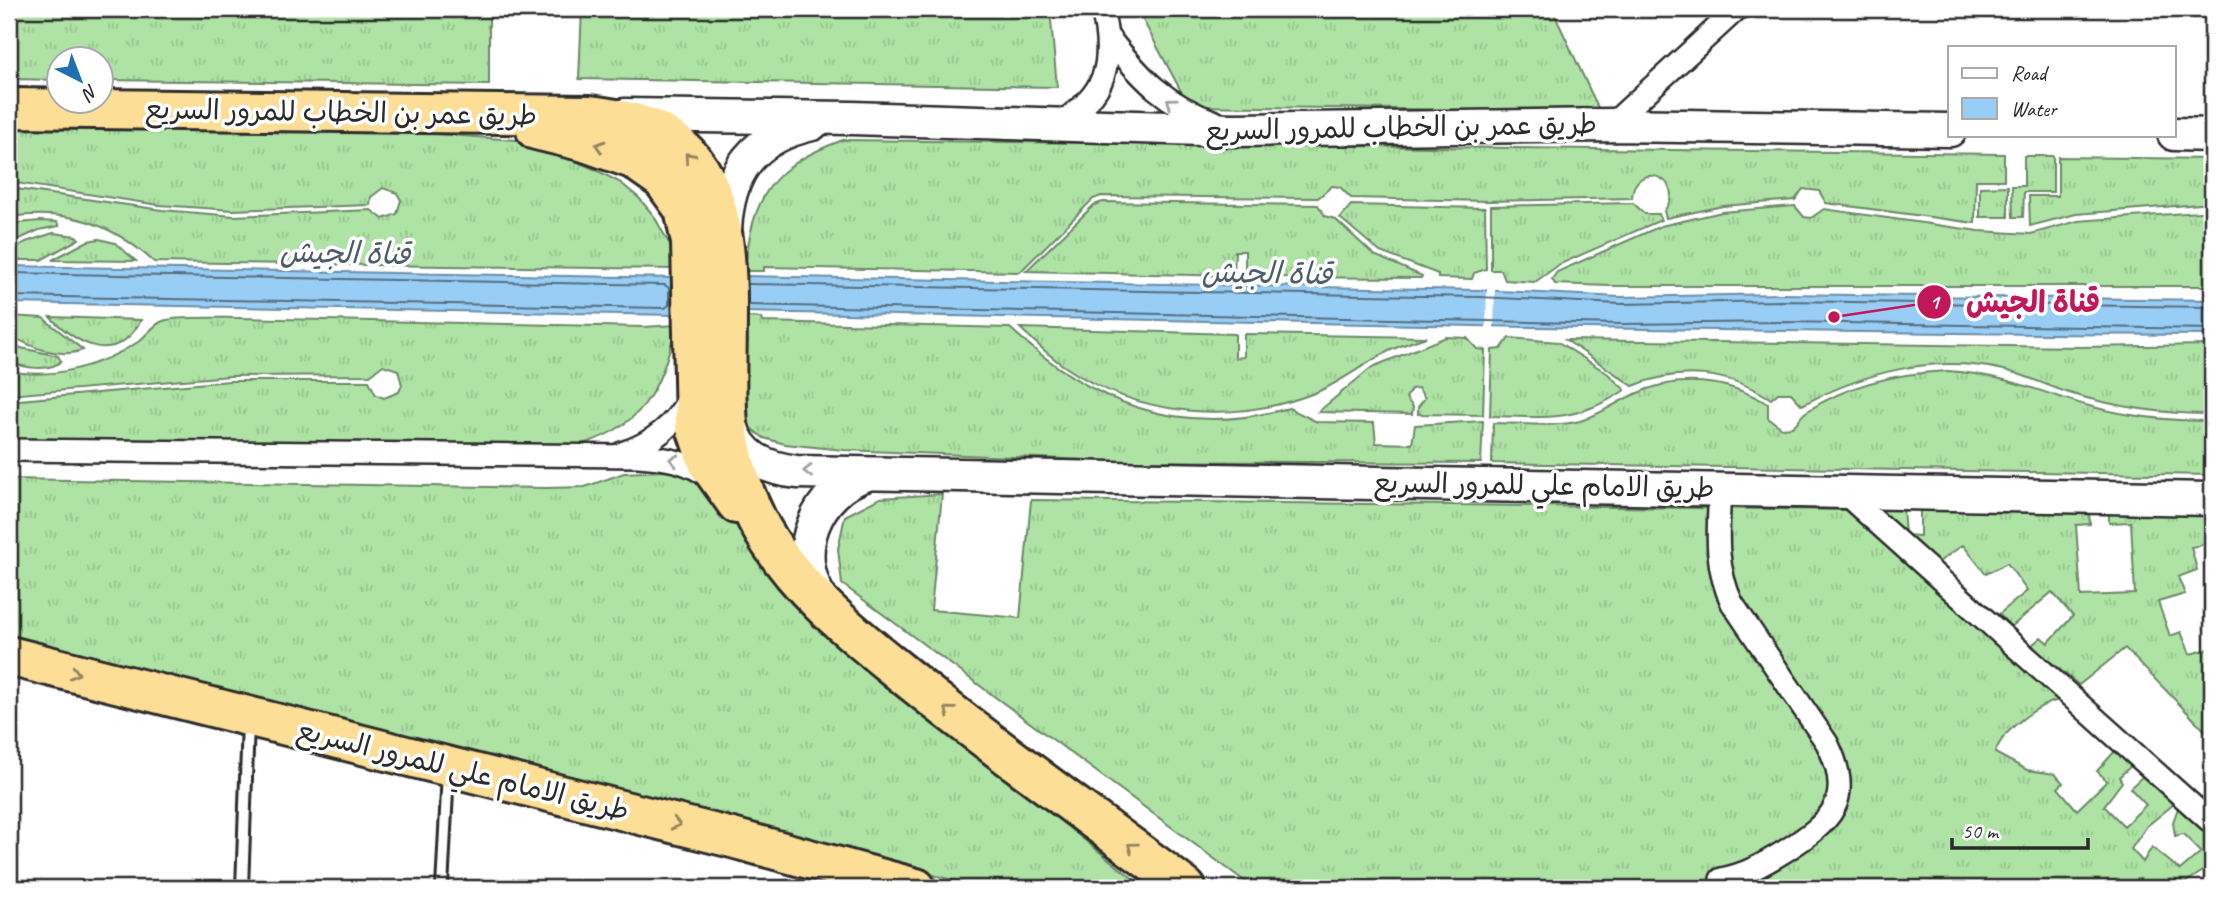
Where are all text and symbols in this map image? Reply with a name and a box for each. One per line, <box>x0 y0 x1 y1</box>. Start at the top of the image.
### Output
north arrow <box>46 46 116 116</box>
legend <box>1948 46 2176 136</box>
text: Road <box>2011 60 2050 86</box>
text: N <box>76 79 103 107</box>
street label: طريق عمر بن الخطاب للمرور السريع <box>145 91 537 135</box>
text: Water <box>2011 96 2058 122</box>
one-way arrow <box>1166 98 1179 111</box>
street label: طريق عمر بن الخطاب للمرور السريع <box>1205 106 1597 150</box>
one-way arrow <box>594 140 606 155</box>
one-way arrow <box>685 152 697 165</box>
water label: قناة الجيش <box>279 233 413 273</box>
water label: قناة الجيش <box>1201 253 1335 293</box>
callout: قناة الجيش <box>1917 276 2114 327</box>
text: قناة الجيش <box>1966 283 2100 321</box>
text: 1 <box>1929 289 1941 315</box>
one-way arrow <box>668 454 680 468</box>
one-way arrow <box>802 464 813 479</box>
street label: طريق الامام علي للمرور السريع <box>1373 465 1715 512</box>
one-way arrow <box>69 665 81 679</box>
one-way arrow <box>945 707 957 720</box>
street label: طريق الامام علي للمرور السريع <box>292 712 633 835</box>
scale bar <box>1952 806 2088 850</box>
one-way arrow <box>670 816 682 830</box>
text: 50 m <box>1962 818 2000 844</box>
one-way arrow <box>1127 843 1139 855</box>

